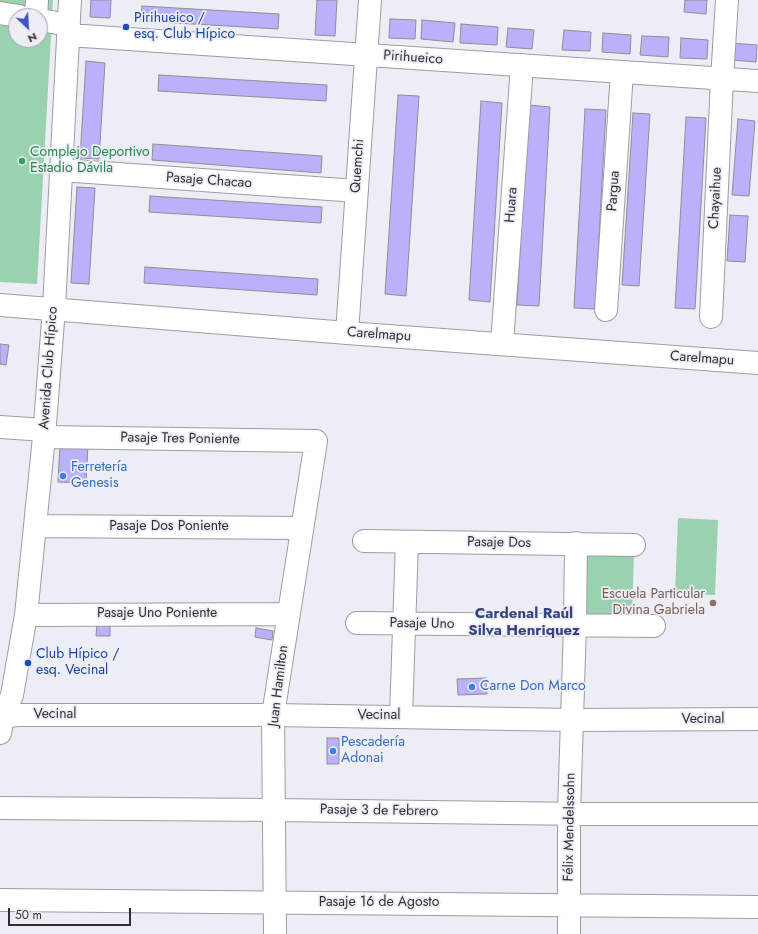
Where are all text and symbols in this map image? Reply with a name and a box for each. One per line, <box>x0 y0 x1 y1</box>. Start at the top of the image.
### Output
north arrow <box>8 8 48 48</box>
place label: Pirihueico / esq. Club Hípico <box>134 11 235 44</box>
marker: Pirihueico / esq. Club Hípico <box>121 22 131 32</box>
text: N <box>25 29 40 47</box>
street label: Pirihueico <box>383 48 443 68</box>
street label: Quemchi <box>348 138 368 194</box>
place label: Complejo Deportivo Estadio Dávila <box>30 145 150 178</box>
marker: Complejo Deportivo Estadio Dávila <box>17 156 27 166</box>
street label: Chayaihue <box>706 167 726 229</box>
street label: Pasaje Chacao <box>166 170 252 192</box>
street label: Pargua <box>604 170 624 212</box>
street label: Huara <box>502 187 522 223</box>
street label: Avenida Club Hípico <box>36 306 62 430</box>
street label: Carelmapu <box>346 324 412 346</box>
street label: Carelmapu <box>669 348 735 370</box>
street label: Pasaje Tres Poniente <box>120 430 240 448</box>
place label: Ferretería Genesis <box>71 460 127 492</box>
marker: Ferretería Genesis <box>58 471 68 481</box>
street label: Pasaje Dos Poniente <box>109 519 229 535</box>
street label: Pasaje Dos <box>467 534 531 552</box>
place label: Escuela Particular Divina Gabriela <box>602 587 705 620</box>
marker: Escuela Particular Divina Gabriela <box>708 598 718 608</box>
district label: Cardenal Raúl Silva Henriquez <box>468 605 580 640</box>
street label: Pasaje Uno Poniente <box>97 606 217 622</box>
street label: Pasaje Uno <box>389 615 455 633</box>
street label: Juan Hamilton <box>266 644 292 728</box>
place label: Club Hípico / esq. Vecinal <box>36 647 119 680</box>
marker: Club Hípico / esq. Vecinal <box>23 658 33 668</box>
place label: Carne Don Marco <box>480 679 586 695</box>
marker: Carne Don Marco <box>467 682 477 692</box>
street label: Vecinal <box>34 707 76 723</box>
street label: Vecinal <box>358 708 400 724</box>
street label: Vecinal <box>682 712 724 728</box>
place label: Pescadería Adonai <box>341 735 405 768</box>
marker: Pescadería Adonai <box>328 746 338 756</box>
street label: Félix Mendelssohn <box>561 773 579 881</box>
street label: Pasaje 3 de Febrero <box>320 802 438 820</box>
street label: Pasaje 16 de Agosto <box>319 895 439 911</box>
scale bar <box>10 900 133 926</box>
text: 50 m <box>15 906 42 924</box>

